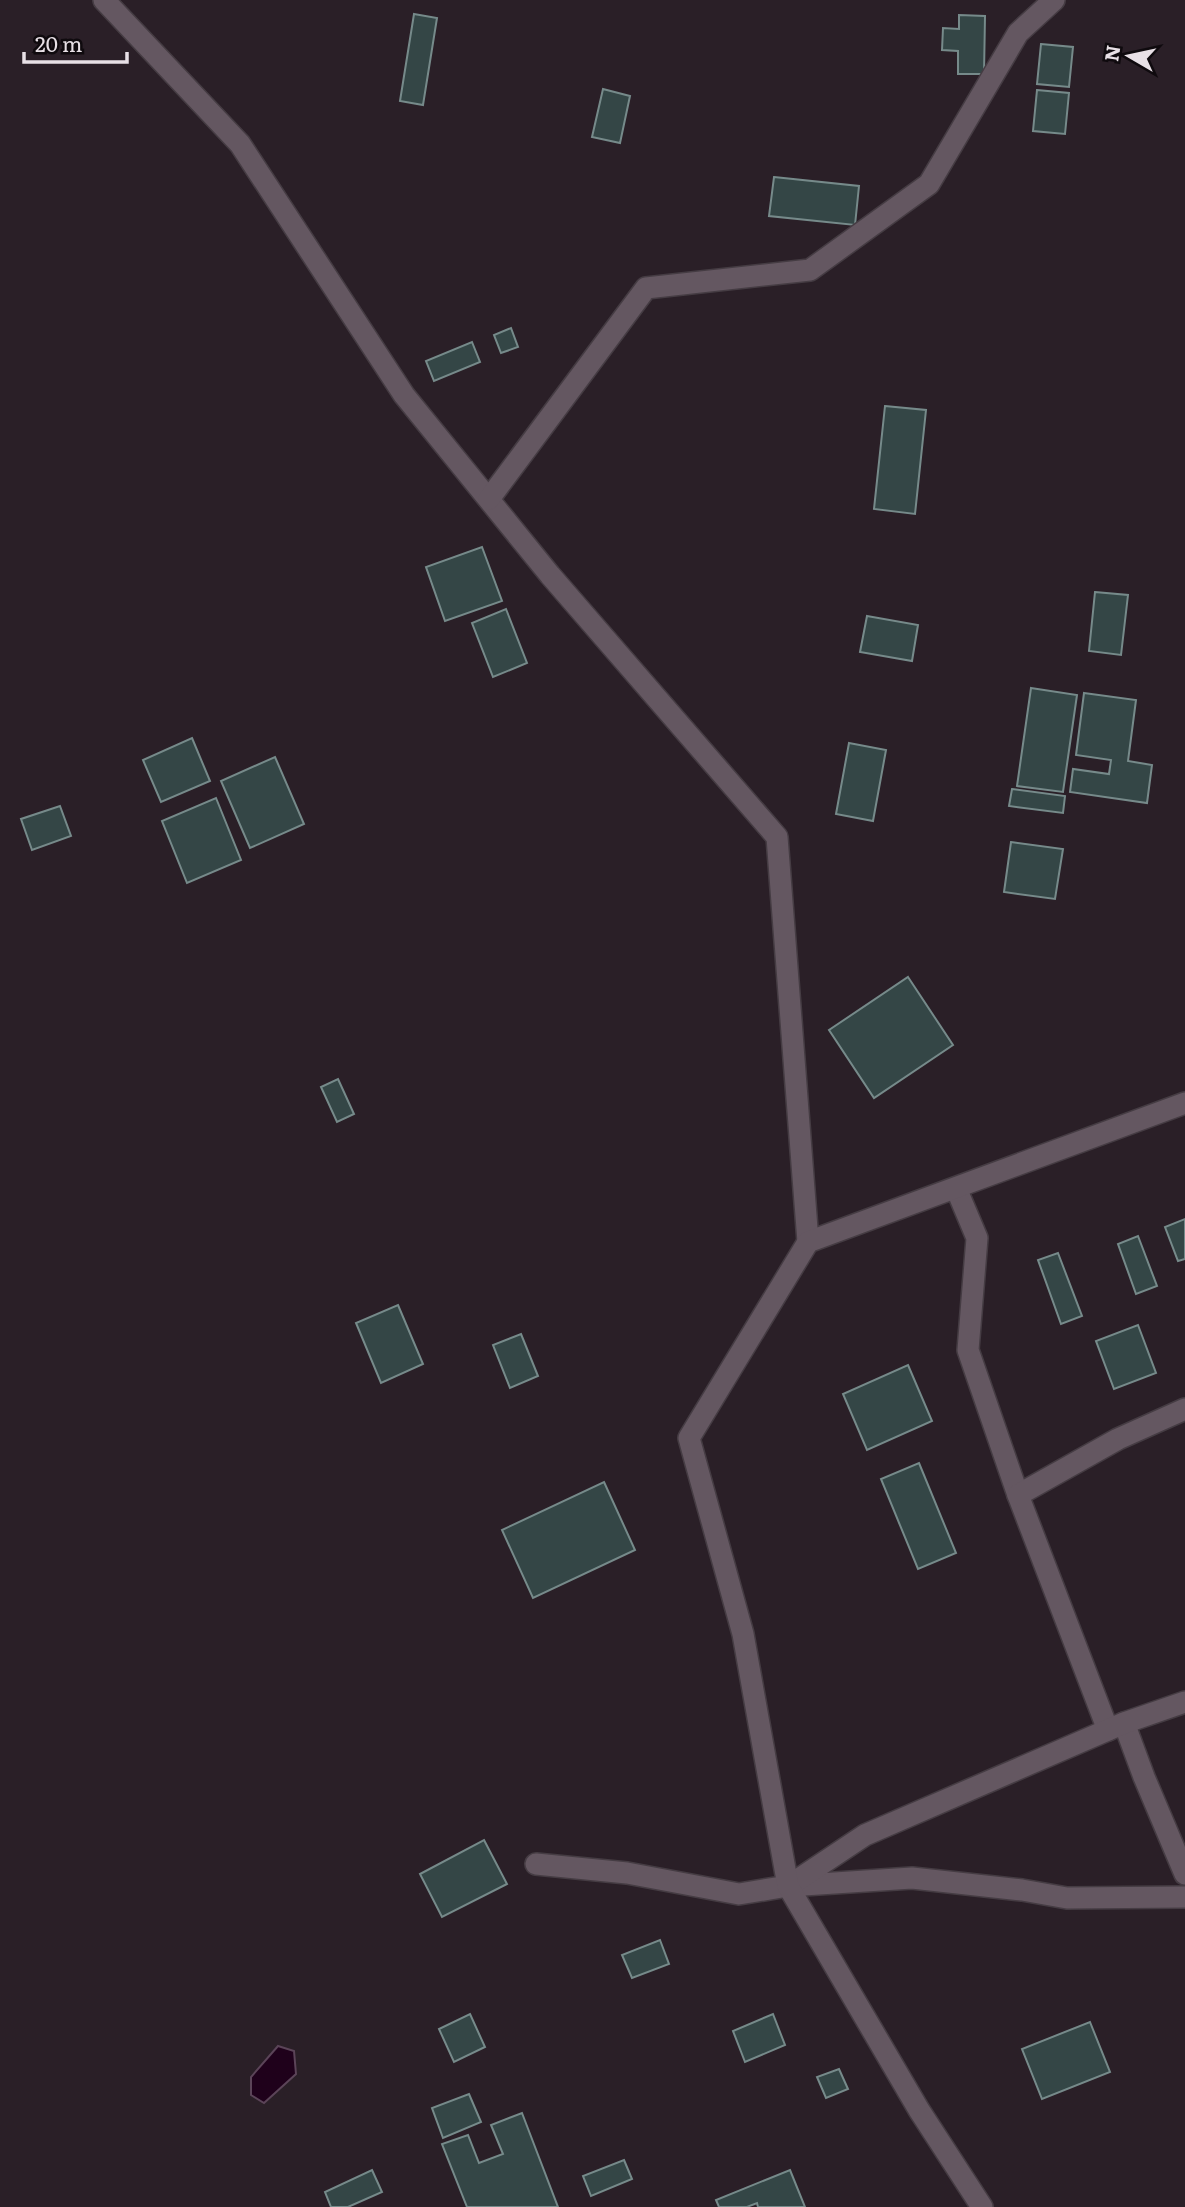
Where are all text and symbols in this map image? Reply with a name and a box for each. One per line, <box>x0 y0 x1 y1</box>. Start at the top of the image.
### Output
scale bar <box>24 21 128 65</box>
north arrow <box>1094 21 1164 91</box>
text: 20 m <box>35 27 82 58</box>
text: N <box>1096 43 1126 63</box>

